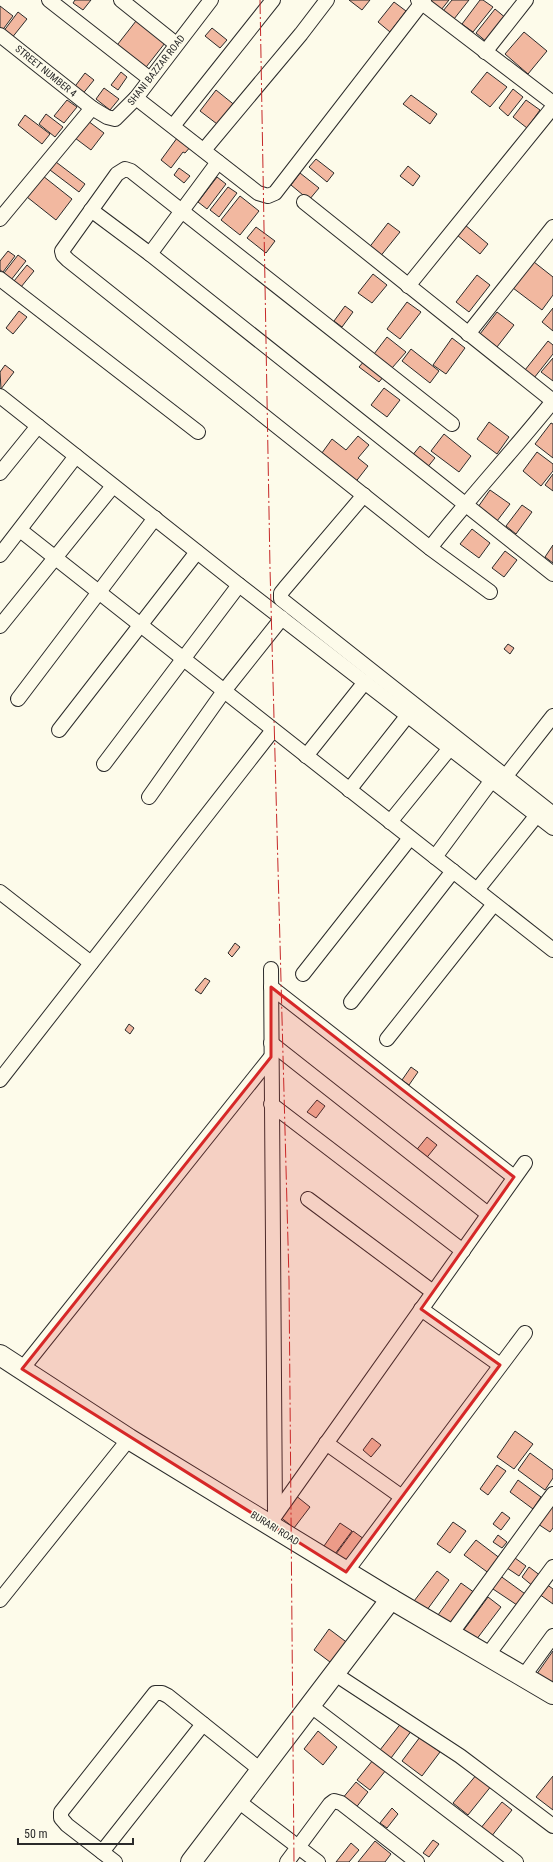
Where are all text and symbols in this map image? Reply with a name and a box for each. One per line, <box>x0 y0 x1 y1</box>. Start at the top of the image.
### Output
street label: SHANI BAZZAR ROAD <box>125 32 187 107</box>
street label: STREET NUMBER 4 <box>13 43 79 99</box>
street label: BURARI ROAD <box>249 1509 301 1547</box>
scale bar <box>18 1820 133 1846</box>
text: 50 m <box>24 1827 48 1841</box>

